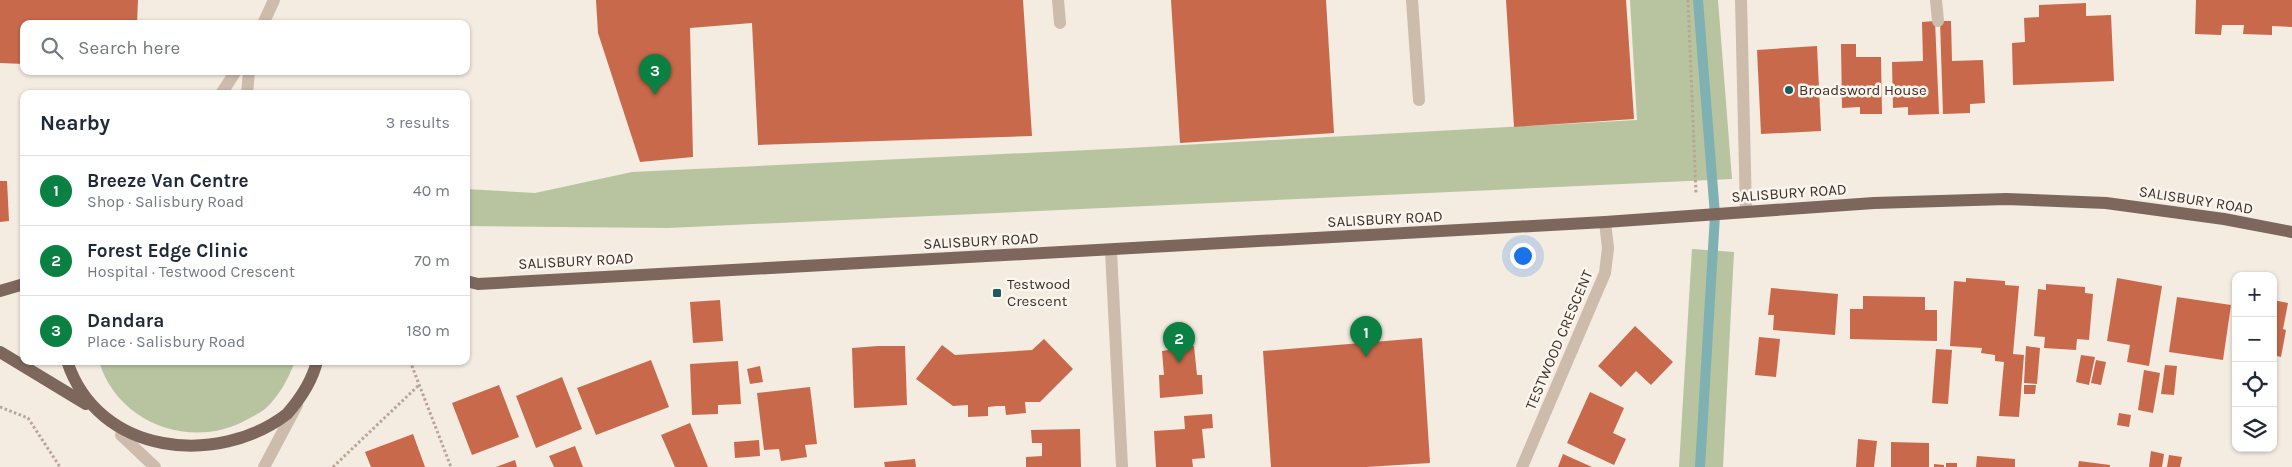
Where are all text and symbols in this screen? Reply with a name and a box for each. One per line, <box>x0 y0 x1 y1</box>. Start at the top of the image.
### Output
search box <box>20 20 470 75</box>
icon: search <box>38 34 66 62</box>
text: Search here <box>78 37 180 59</box>
pin: 3 <box>639 54 671 95</box>
place label: Broadsword House <box>1799 81 1927 99</box>
marker: Broadsword House <box>1783 84 1795 96</box>
text: Nearby <box>40 111 110 135</box>
text: 3 results <box>386 113 450 132</box>
text: Breeze Van Centre <box>87 170 249 192</box>
street label: SALISBURY ROAD <box>1731 180 1847 206</box>
text: 1 <box>53 181 59 200</box>
text: 40 m <box>413 181 450 200</box>
street label: SALISBURY ROAD <box>2138 182 2254 218</box>
text: Shop · Salisbury Road <box>87 192 244 211</box>
street label: SALISBURY ROAD <box>1327 207 1443 231</box>
street label: SALISBURY ROAD <box>923 229 1039 253</box>
text: Forest Edge Clinic <box>87 240 248 262</box>
your location <box>1510 243 1536 269</box>
street label: SALISBURY ROAD <box>518 249 634 273</box>
text: 2 <box>51 251 61 270</box>
text: 70 m <box>414 251 450 270</box>
text: Hospital · Testwood Crescent <box>87 262 295 281</box>
street label: TESTWOOD CRESCENT <box>1521 267 1597 413</box>
map controls <box>2232 272 2277 452</box>
button: + <box>2232 272 2277 317</box>
place label: Testwood Crescent <box>1007 275 1071 310</box>
marker: Testwood Crescent <box>991 287 1003 299</box>
text: Dandara <box>87 310 164 332</box>
pin: 1 <box>1350 316 1382 357</box>
button: − <box>2232 317 2277 362</box>
text: 3 <box>51 321 61 340</box>
text: 180 m <box>407 321 450 340</box>
pin: 2 <box>1163 322 1195 363</box>
text: Place · Salisbury Road <box>87 332 245 351</box>
button: locate <box>2232 362 2277 407</box>
button: layers <box>2232 407 2277 452</box>

